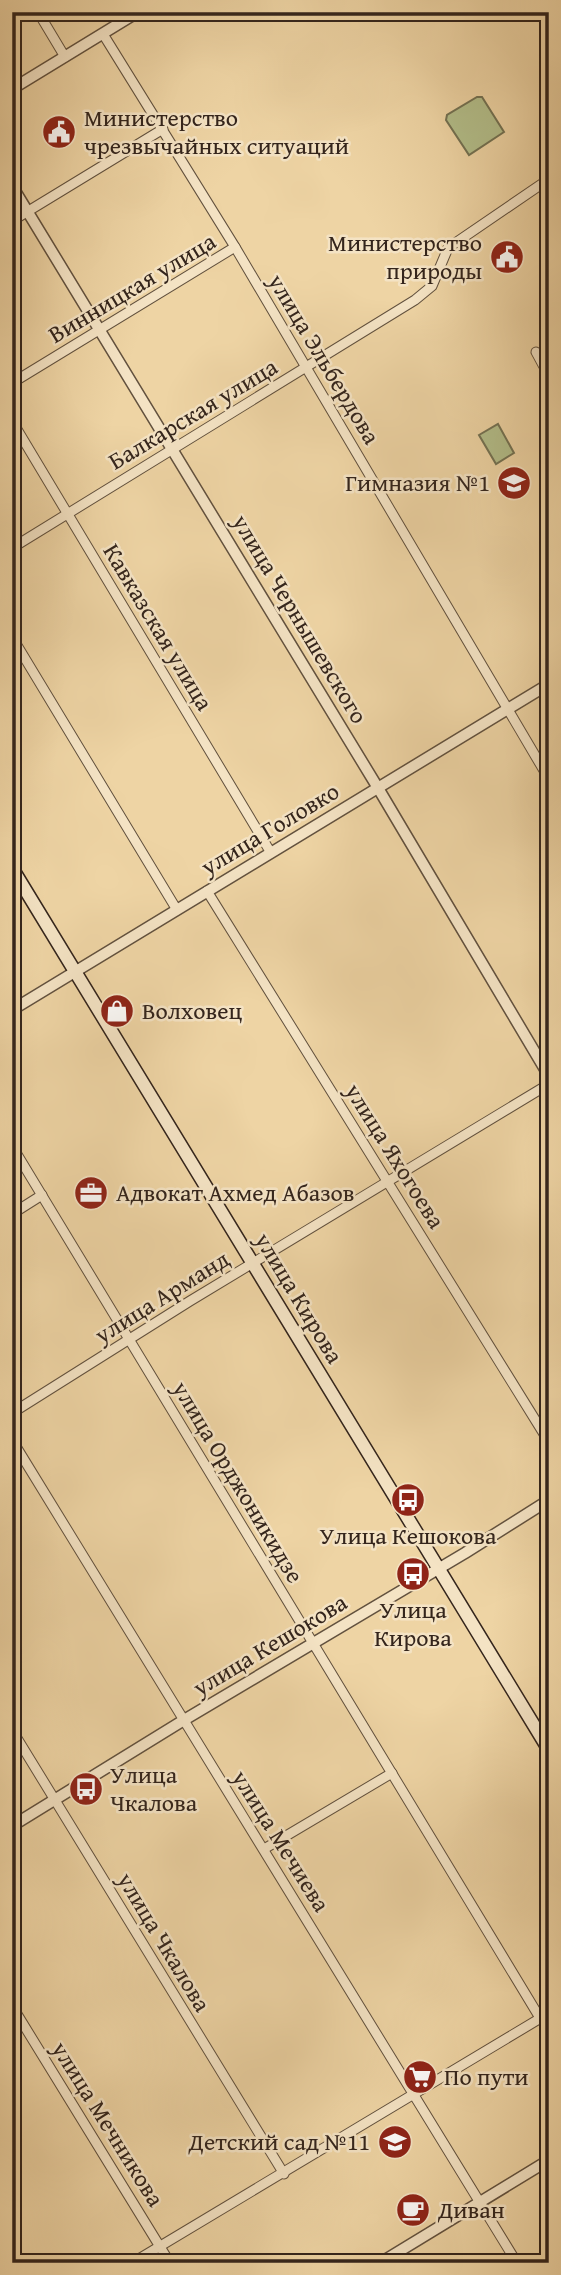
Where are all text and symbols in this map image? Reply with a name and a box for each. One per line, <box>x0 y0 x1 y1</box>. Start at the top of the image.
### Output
place label: Министерство чрезвычайных ситуаций <box>84 100 349 163</box>
public building icon: Министерство чрезвычайных ситуаций <box>40 113 78 151</box>
street label: Винницкая улица <box>41 223 223 351</box>
place label: Министерство природы <box>328 225 482 288</box>
public building icon: Министерство природы <box>488 238 526 276</box>
street label: улица Эльбердова <box>259 266 389 451</box>
street label: Балкарская улица <box>101 349 285 478</box>
school or university icon: Гимназия №1 <box>495 464 533 502</box>
place label: Гимназия №1 <box>345 465 490 500</box>
street label: улица Чернышевского <box>223 507 377 730</box>
street label: Кавказская улица <box>95 537 222 717</box>
street label: улица Головко <box>193 773 346 884</box>
shop icon: Волховец <box>98 992 136 1030</box>
place label: Волховец <box>142 993 242 1028</box>
street label: улица Яхогоева <box>336 1075 454 1236</box>
office icon: Адвокат Ахмед Абазов <box>72 1174 110 1212</box>
place label: Адвокат Ахмед Абазов <box>116 1175 355 1210</box>
street label: улица Кирова <box>246 1225 353 1370</box>
street label: улица Арманд <box>87 1241 236 1353</box>
street label: улица Орджоникидзе <box>164 1373 313 1589</box>
bus stop icon: Улица Кешокова <box>389 1481 427 1519</box>
place label: Улица Кешокова <box>320 1518 497 1553</box>
bus stop icon: Улица Кирова <box>394 1555 432 1593</box>
street label: улица Кешокова <box>185 1584 354 1705</box>
place label: Улица Кирова <box>374 1592 452 1655</box>
place label: Улица Чкалова <box>110 1757 198 1820</box>
street label: улица Мечиева <box>223 1762 339 1919</box>
bus stop icon: Улица Чкалова <box>67 1770 105 1808</box>
street label: улица Чкалова <box>108 1864 220 2019</box>
street label: улица Мечникова <box>43 2033 174 2214</box>
supermarket icon: По пути <box>401 2058 439 2096</box>
place label: По пути <box>444 2059 529 2094</box>
school or university icon: Детский сад №11 <box>376 2123 414 2161</box>
place label: Детский сад №11 <box>188 2124 370 2159</box>
cafe icon: Диван <box>394 2191 432 2229</box>
place label: Диван <box>437 2192 505 2227</box>

